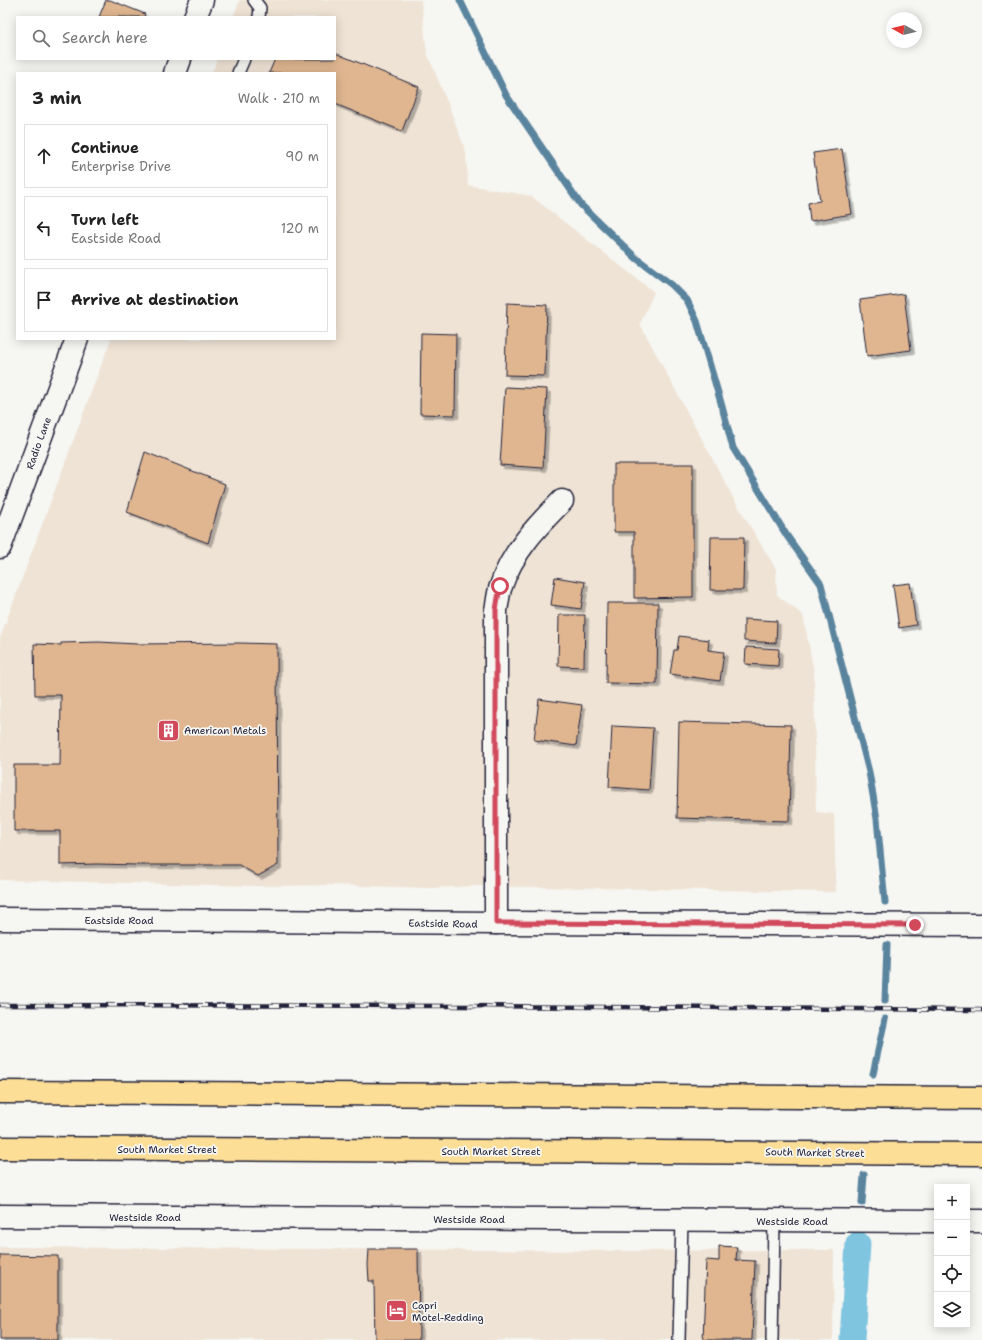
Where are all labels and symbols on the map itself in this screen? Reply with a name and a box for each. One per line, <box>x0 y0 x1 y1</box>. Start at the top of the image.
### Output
north arrow <box>886 12 922 48</box>
street label: Radio Lane <box>23 415 54 471</box>
route start <box>491 577 509 595</box>
building icon: American Metals <box>156 717 182 743</box>
place label: American Metals <box>184 724 266 737</box>
street label: Eastside Road <box>84 914 154 927</box>
street label: Eastside Road <box>408 916 478 931</box>
route end <box>906 916 924 934</box>
street label: South Market Street <box>117 1143 217 1156</box>
street label: South Market Street <box>441 1145 541 1158</box>
street label: South Market Street <box>765 1145 865 1160</box>
street label: Westside Road <box>109 1211 182 1224</box>
street label: Westside Road <box>433 1213 506 1226</box>
street label: Westside Road <box>756 1215 829 1228</box>
hotel icon: Capri Motel-Redding <box>384 1298 410 1324</box>
place label: Capri Motel-Redding <box>412 1299 484 1324</box>

